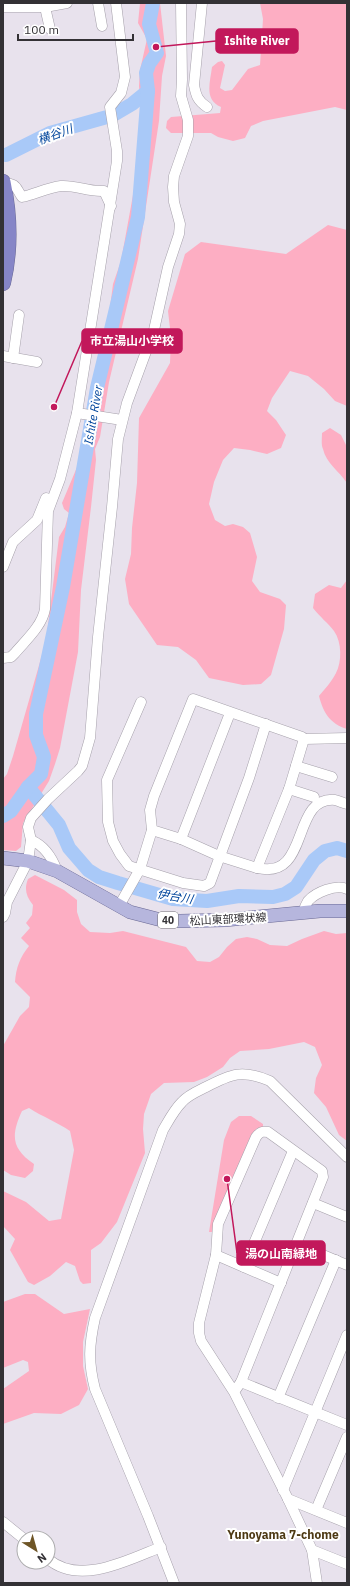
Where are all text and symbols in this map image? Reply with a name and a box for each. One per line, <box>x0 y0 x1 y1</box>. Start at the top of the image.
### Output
scale bar <box>18 16 133 42</box>
text: 100 m <box>24 22 59 37</box>
callout: Ishite River <box>216 29 298 53</box>
text: Ishite River <box>224 33 290 48</box>
water label: 横谷川 <box>36 120 76 147</box>
callout: 市立湯山小学校 <box>82 329 182 353</box>
text: 市立湯山小学校 <box>90 333 174 348</box>
water label: Ishite River <box>80 384 106 446</box>
water label: 伊台川 <box>156 885 196 907</box>
street label: 松山東部環状線 <box>189 910 267 928</box>
road number: 40 <box>158 912 178 928</box>
callout: 湯の山南緑地 <box>237 1241 325 1265</box>
text: 湯の山南緑地 <box>245 1246 317 1261</box>
district label: Yunoyama 7-chome <box>227 1527 339 1542</box>
north arrow <box>16 1530 56 1570</box>
text: N <box>35 1550 49 1566</box>

